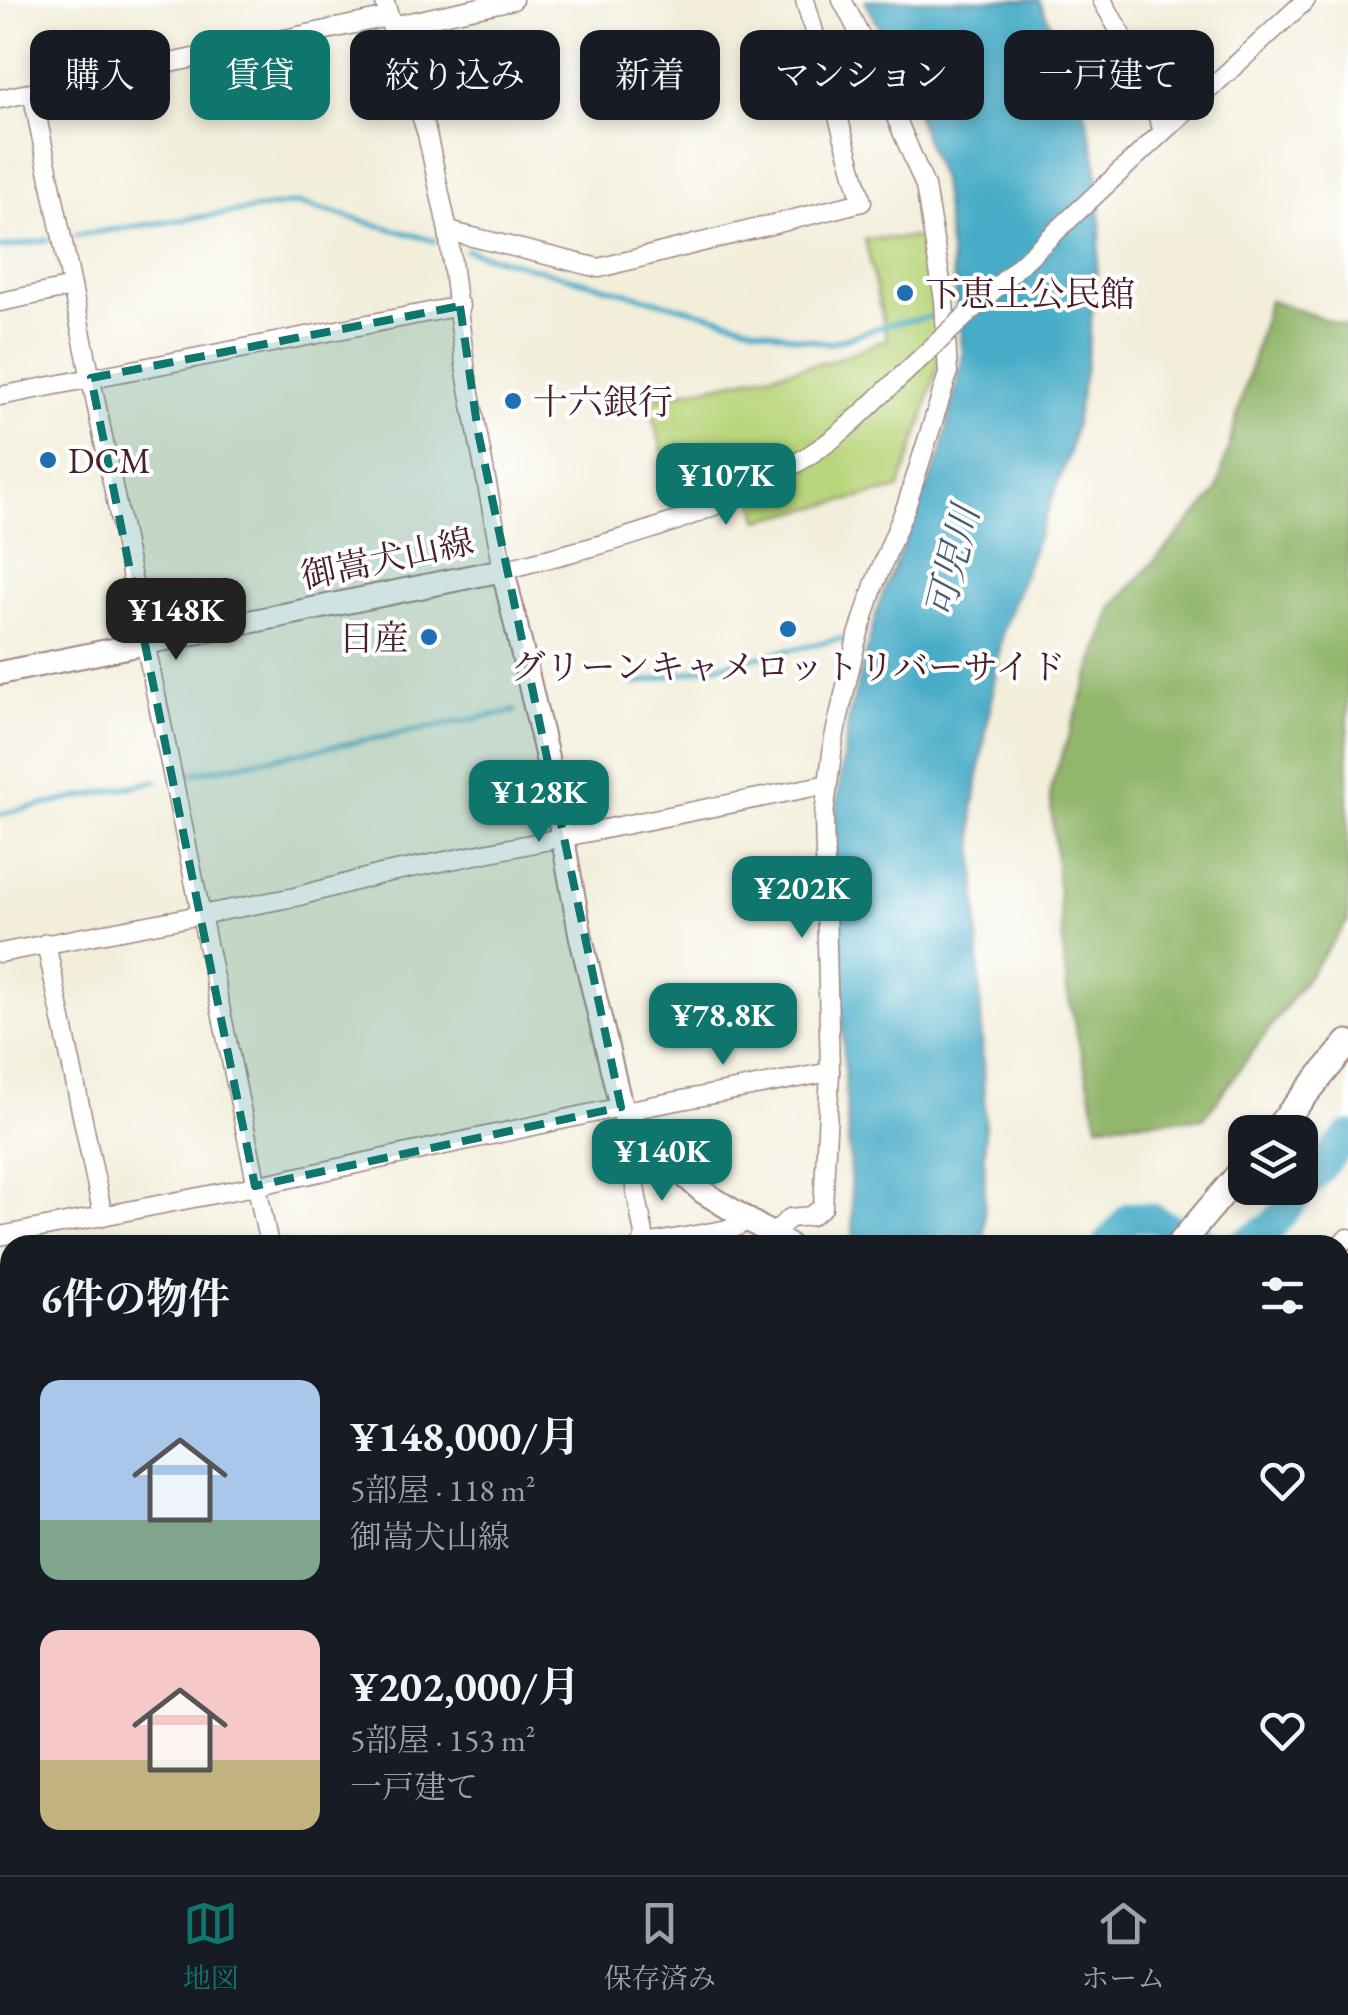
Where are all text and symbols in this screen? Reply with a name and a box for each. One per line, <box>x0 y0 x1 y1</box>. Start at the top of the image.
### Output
chip: 購入 <box>30 30 170 120</box>
chip: 賃貸 <box>190 30 330 120</box>
chip: 絞り込み <box>350 30 560 120</box>
chip: 新着 <box>580 30 720 120</box>
chip: マンション <box>740 30 984 120</box>
chip: 一戸建て <box>1004 30 1214 120</box>
place label: 下恵土公民館 <box>925 271 1135 316</box>
marker: 下恵土公民館 <box>894 282 916 304</box>
place label: 十六銀行 <box>533 379 673 424</box>
marker: 十六銀行 <box>502 390 524 412</box>
place label: DCM <box>68 438 151 483</box>
pin: ¥107K <box>656 443 796 528</box>
marker: DCM <box>37 449 59 471</box>
text: ¥107K <box>678 454 774 496</box>
water label: 可児川 <box>914 497 991 623</box>
street label: 御嵩犬山線 <box>297 518 477 598</box>
pin: ¥148K <box>106 578 246 663</box>
text: ¥148K <box>128 589 224 631</box>
place label: 日産 <box>339 615 409 660</box>
marker: グリーンキャメロットリバーサイド <box>777 618 799 640</box>
marker: 日産 <box>418 626 440 648</box>
place label: グリーンキャメロットリバーサイド <box>510 644 1066 689</box>
pin: ¥128K <box>469 760 609 845</box>
text: ¥128K <box>491 771 587 813</box>
pin: ¥202K <box>732 856 872 941</box>
text: ¥202K <box>754 867 850 909</box>
pin: ¥78.8K <box>642 983 804 1068</box>
text: ¥78.8K <box>671 994 775 1036</box>
map controls <box>1228 1115 1318 1205</box>
button: layers <box>1228 1115 1318 1205</box>
pin: ¥140K <box>592 1119 732 1204</box>
text: ¥140K <box>614 1130 710 1172</box>
icon: filters <box>1255 1268 1310 1323</box>
text: 6件の物件 <box>40 1271 230 1326</box>
text: ¥148,000/月 <box>350 1409 580 1464</box>
icon: home <box>120 1420 240 1540</box>
icon: heart <box>1255 1453 1310 1508</box>
text: 5部屋 · 118 m² <box>350 1469 536 1511</box>
text: 御嵩犬山線 <box>350 1516 510 1558</box>
text: ¥202,000/月 <box>350 1659 580 1714</box>
icon: home <box>120 1670 240 1790</box>
icon: heart <box>1255 1703 1310 1758</box>
text: 5部屋 · 153 m² <box>350 1719 536 1761</box>
text: 一戸建て <box>350 1766 478 1808</box>
tab: 地図 <box>183 1896 239 1996</box>
tab: 保存済み <box>604 1896 716 1996</box>
tab: ホーム <box>1081 1896 1165 1996</box>

